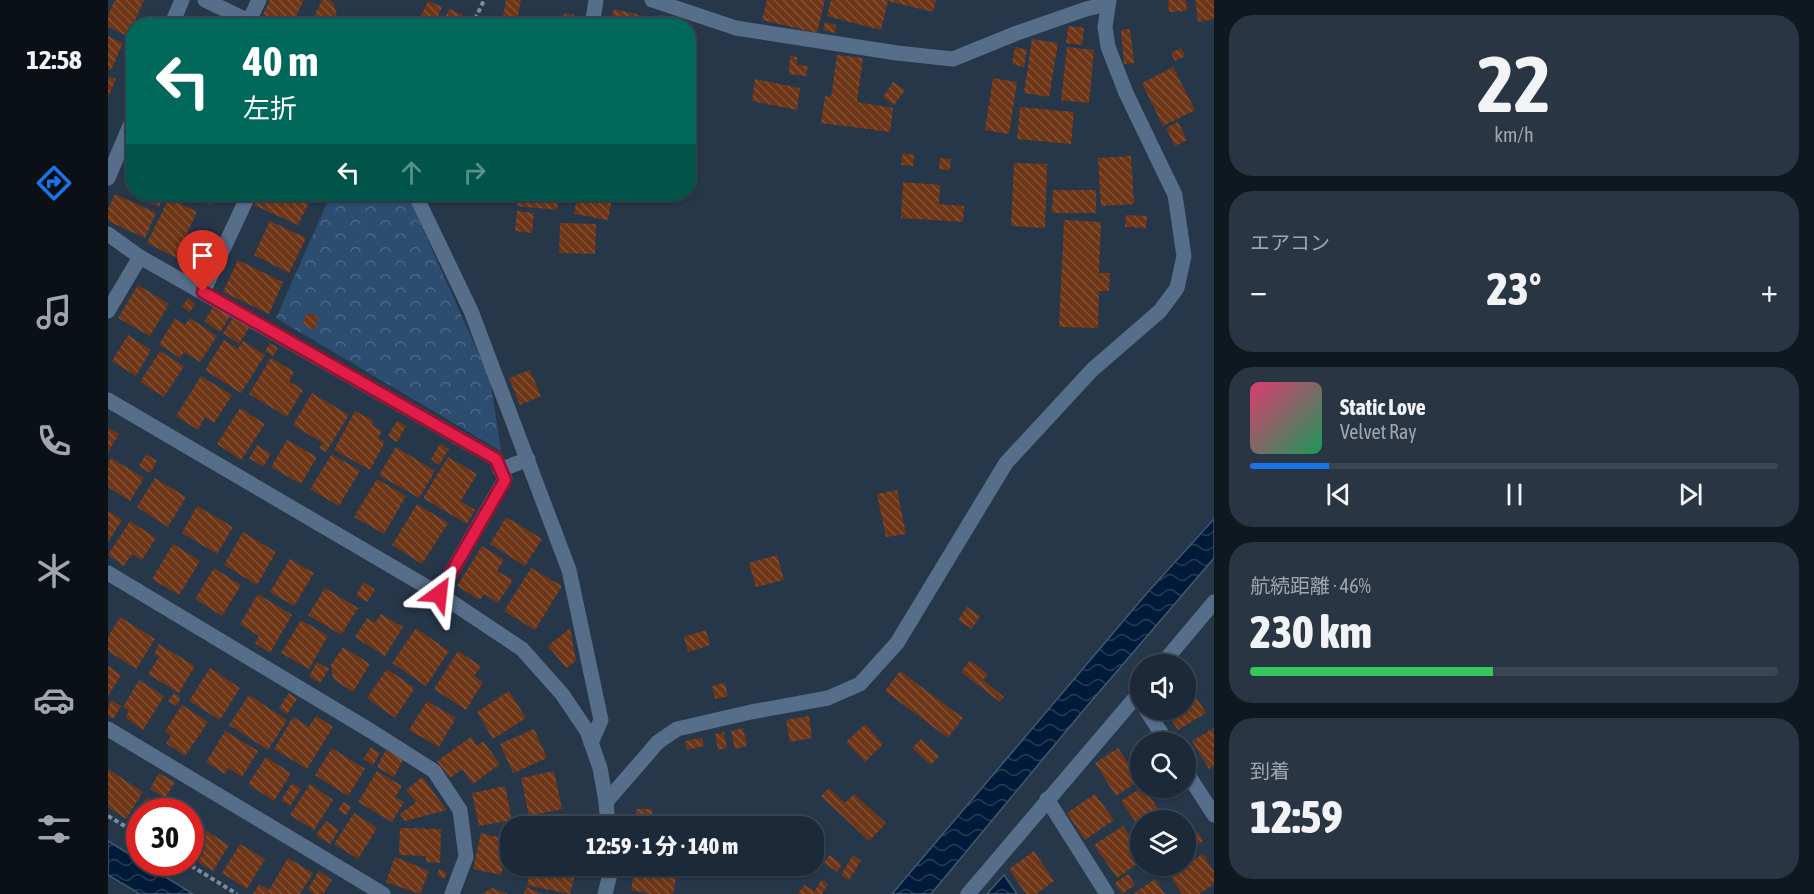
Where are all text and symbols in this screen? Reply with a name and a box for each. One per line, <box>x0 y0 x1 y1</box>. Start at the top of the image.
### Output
text: 40 m <box>243 37 318 85</box>
text: 22 <box>1477 39 1551 129</box>
icon: left <box>144 42 222 120</box>
text: 12:58 <box>26 44 82 75</box>
text: 左折 <box>243 93 297 124</box>
text: km/h <box>1494 123 1534 146</box>
icon: left <box>332 156 365 189</box>
icon: ahead <box>395 156 428 189</box>
icon: right <box>458 156 491 189</box>
icon: directions <box>33 162 75 204</box>
pin <box>177 230 228 292</box>
text: エアコン <box>1250 231 1330 254</box>
icon: arrive <box>186 239 219 272</box>
text: 23° <box>1487 263 1541 315</box>
text: − <box>1250 271 1267 309</box>
text: + <box>1761 271 1778 309</box>
icon: music <box>33 291 75 333</box>
text: Static Love <box>1340 394 1426 420</box>
icon: phone <box>33 420 75 462</box>
text: Velvet Ray <box>1340 420 1417 443</box>
icon: previous <box>1322 478 1355 511</box>
icon: pause <box>1498 478 1531 511</box>
icon: next <box>1674 478 1707 511</box>
icon: climate <box>33 550 75 592</box>
position arrow <box>407 562 471 626</box>
text: 航続距離 · 46% <box>1250 574 1371 597</box>
text: 230 km <box>1250 606 1372 658</box>
map controls <box>1130 654 1196 876</box>
button: sound <box>1130 654 1196 720</box>
icon: car <box>33 679 75 721</box>
button: search <box>1130 732 1196 798</box>
text: 到着 <box>1250 759 1290 782</box>
text: 12:59 <box>1250 791 1343 843</box>
speed limit sign: 30 <box>126 798 204 876</box>
icon: filters <box>33 808 75 850</box>
button: layers <box>1130 810 1196 876</box>
text: 12:59 · 1 分 · 140 m <box>586 833 738 859</box>

